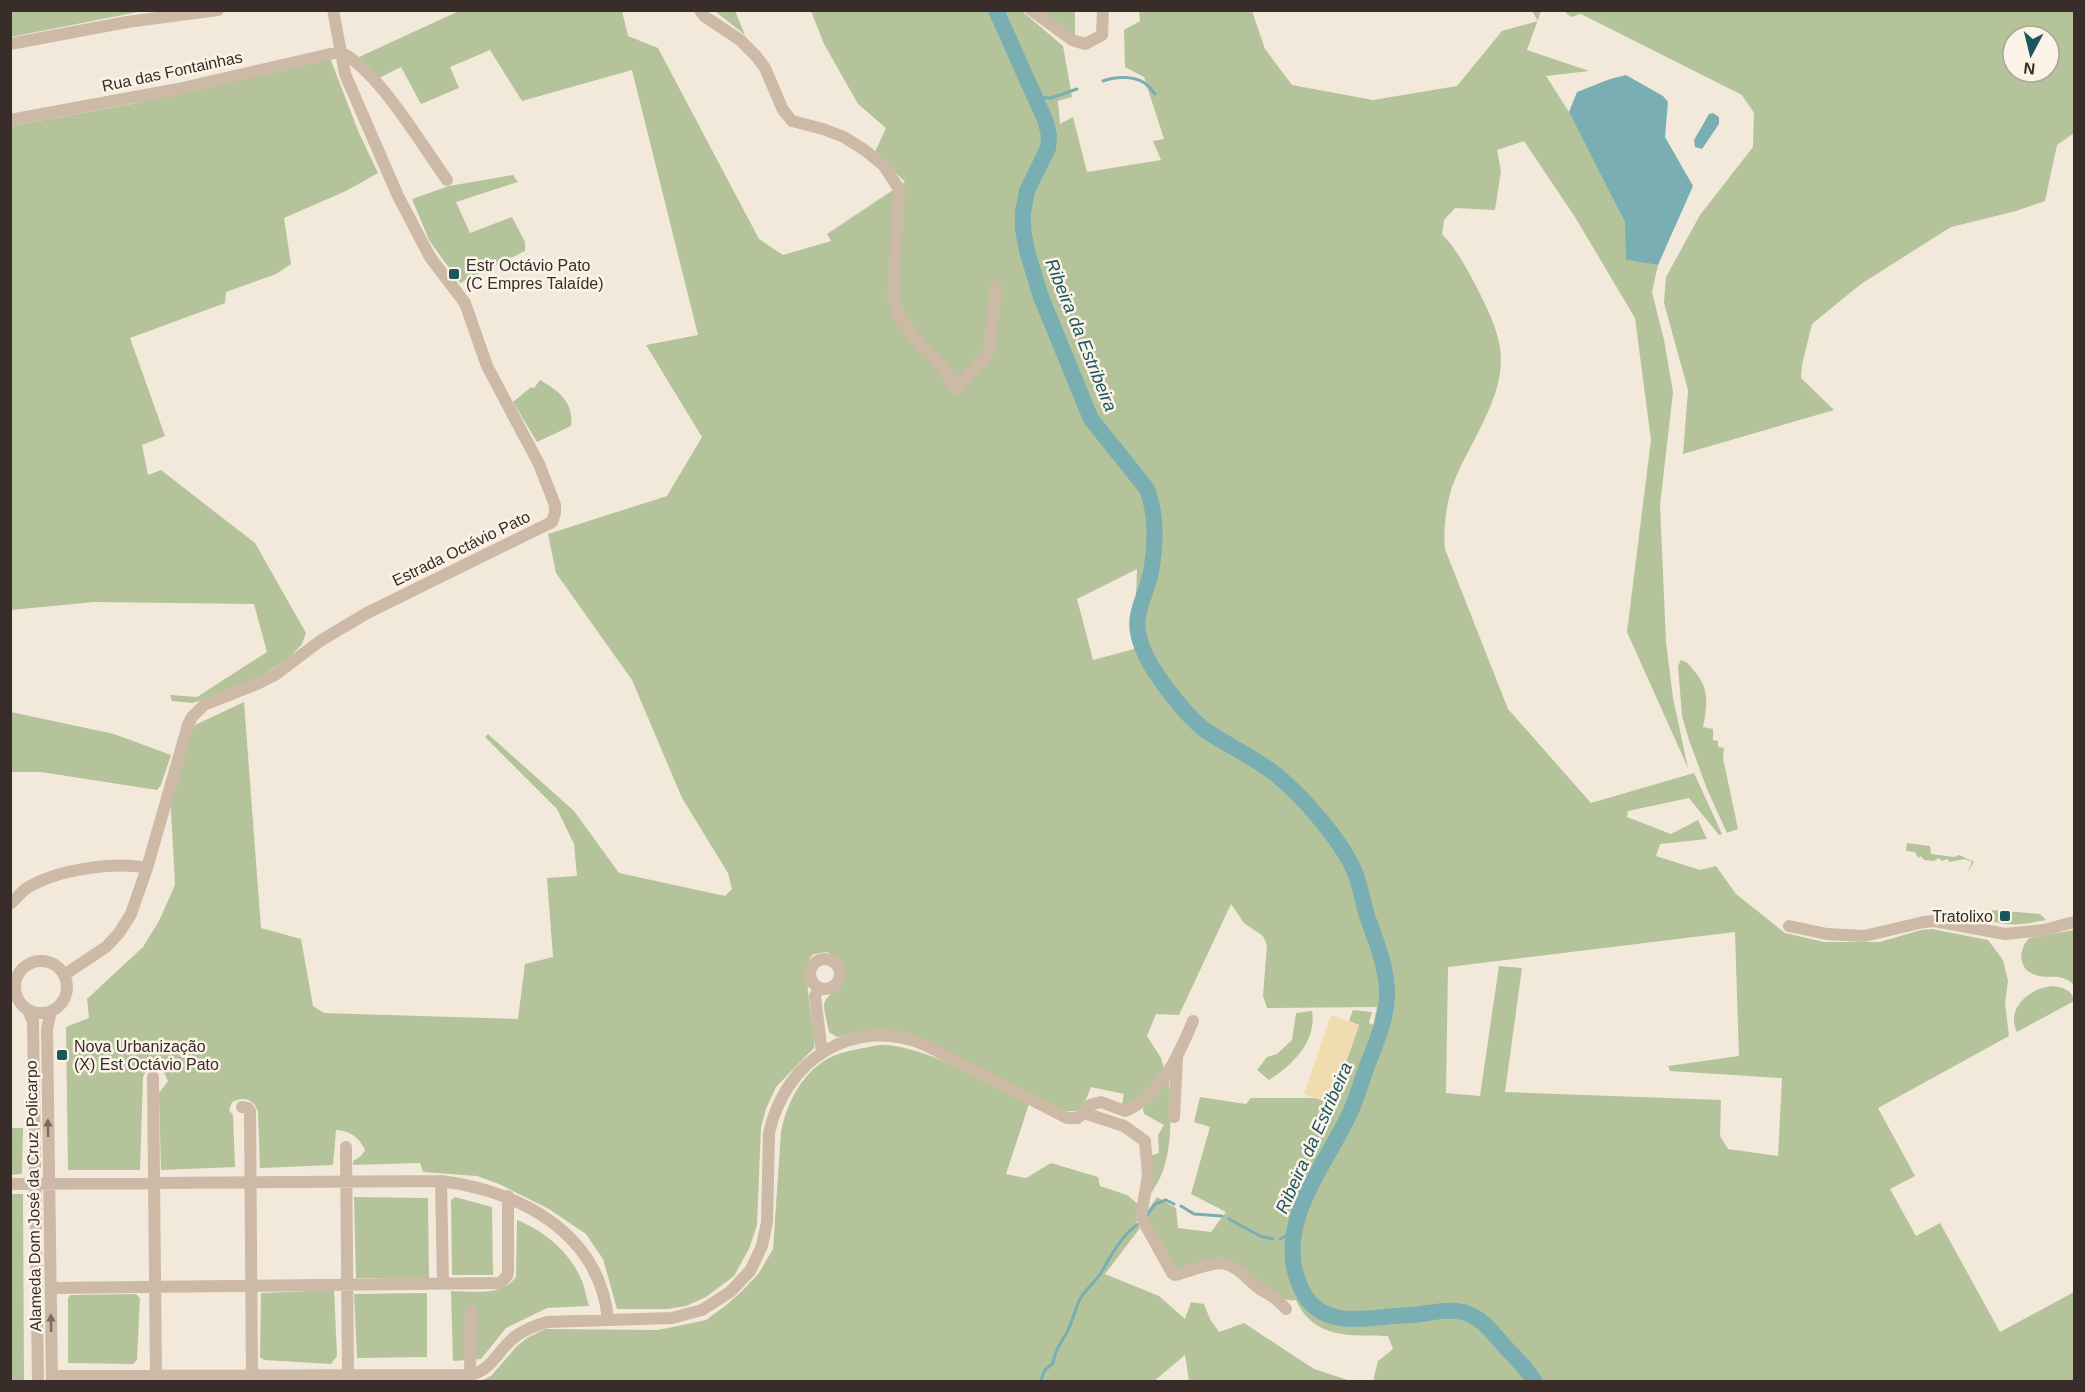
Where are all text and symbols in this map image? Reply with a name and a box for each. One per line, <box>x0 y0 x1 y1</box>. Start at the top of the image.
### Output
north arrow <box>2001 24 2061 84</box>
street label: Rua das Fontainhas <box>100 48 244 95</box>
text: N <box>2022 59 2036 78</box>
water label: Ribeira da Estribeira <box>1041 256 1121 414</box>
place label: Estr Octávio Pato (C Empres Talaíde) <box>466 257 604 292</box>
marker: Estr Octávio Pato (C Empres Talaíde) <box>447 267 461 281</box>
street label: Estrada Octávio Pato <box>390 508 533 589</box>
place label: Tratolixo <box>1932 908 1993 925</box>
marker: Tratolixo <box>1998 909 2012 923</box>
place label: Nova Urbanização (X) Est Octávio Pato <box>74 1038 219 1073</box>
marker: Nova Urbanização (X) Est Octávio Pato <box>55 1048 69 1062</box>
water label: Ribeira da Estribeira <box>1272 1059 1356 1217</box>
street label: Alameda Dom José da Cruz Policarpo <box>23 1060 44 1332</box>
one-way arrow <box>44 1119 53 1138</box>
one-way arrow <box>46 1314 56 1333</box>

